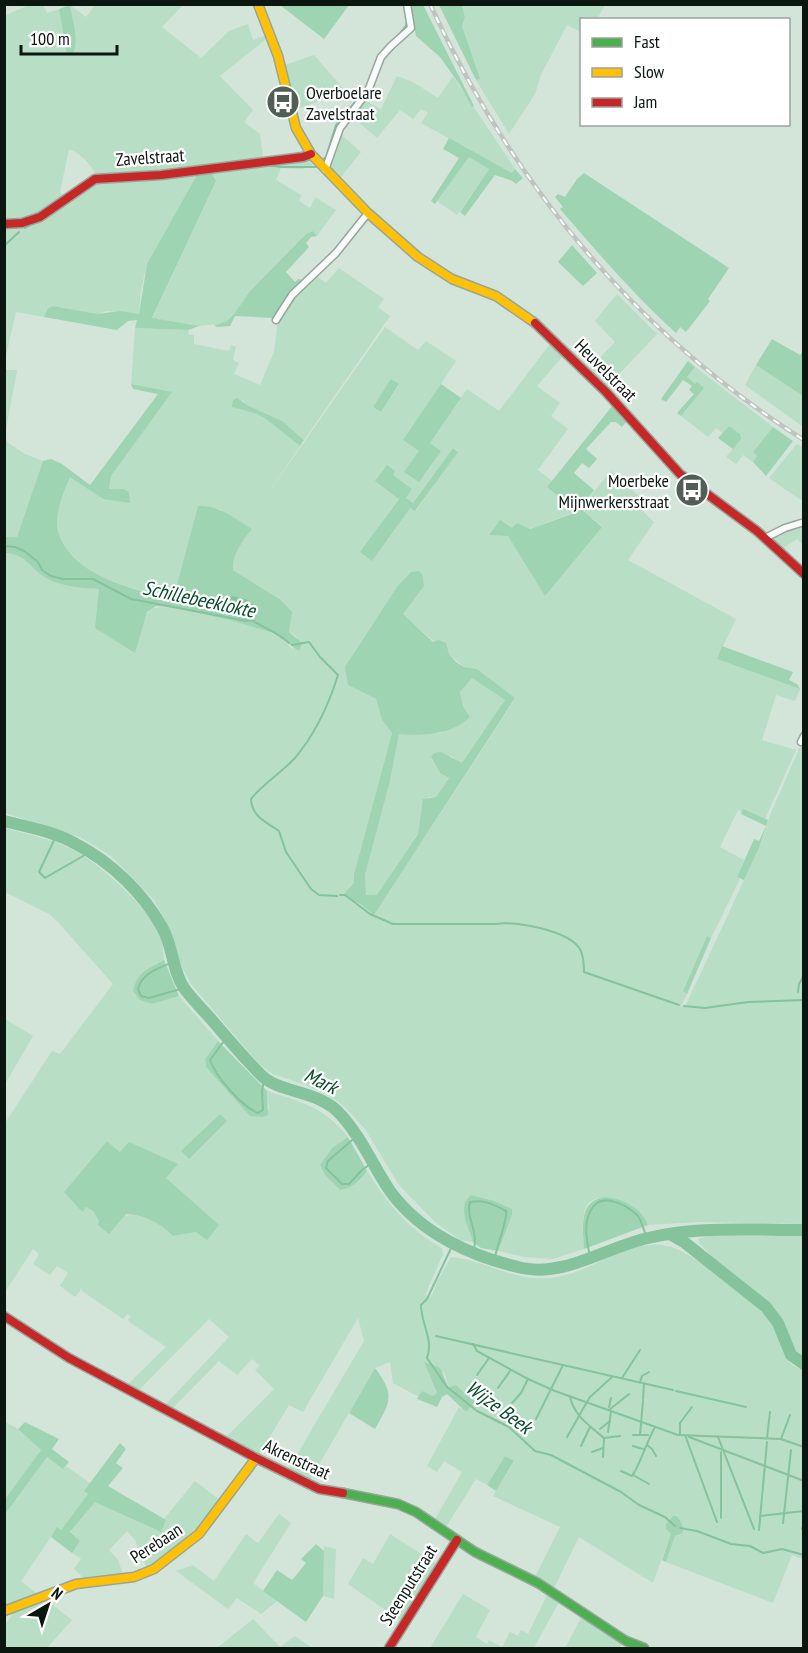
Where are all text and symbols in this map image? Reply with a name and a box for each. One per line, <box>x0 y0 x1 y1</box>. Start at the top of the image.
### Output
scale bar <box>21 18 117 56</box>
legend <box>580 18 790 126</box>
text: 100 m <box>30 27 70 50</box>
text: Fast <box>634 30 660 53</box>
text: Slow <box>634 60 665 83</box>
place label: Overboelare Zavelstraat <box>306 81 382 125</box>
bus stop icon: Overboelare Zavelstraat <box>265 84 301 120</box>
text: Jam <box>633 90 657 113</box>
street label: Zavelstraat <box>115 143 185 171</box>
street label: Heuvelstraat <box>570 334 642 406</box>
place label: Moerbeke Mijnwerkersstraat <box>558 469 669 513</box>
bus stop icon: Moerbeke Mijnwerkersstraat <box>674 472 710 508</box>
water label: Schillebeeklokte <box>141 574 259 624</box>
water label: Mark <box>300 1062 344 1101</box>
water label: Wijze Beek <box>461 1374 539 1441</box>
street label: Akrenstraat <box>260 1434 334 1484</box>
street label: Perebaan <box>126 1518 186 1568</box>
street label: Steenputstraat <box>374 1540 442 1630</box>
north arrow <box>18 1575 78 1635</box>
text: N <box>48 1583 67 1604</box>

